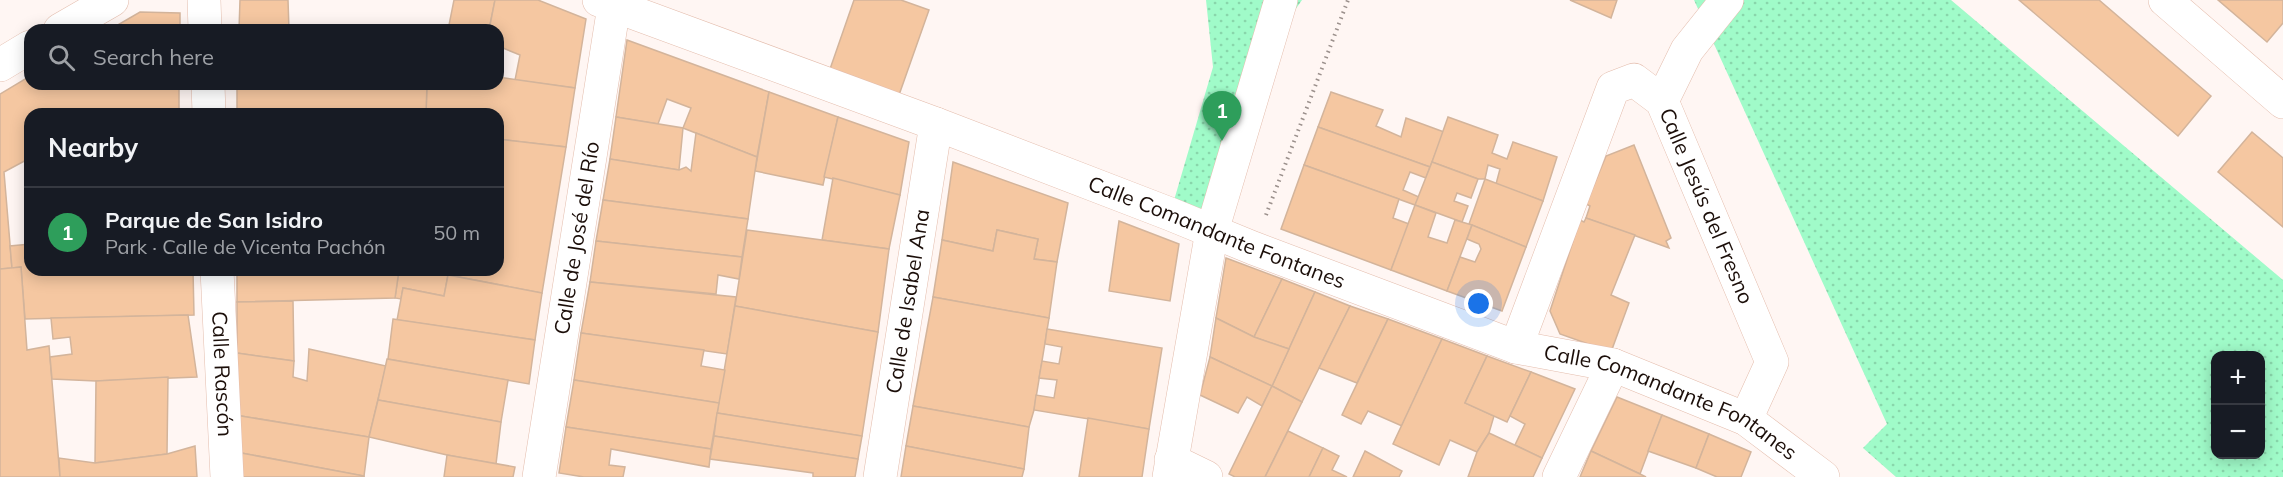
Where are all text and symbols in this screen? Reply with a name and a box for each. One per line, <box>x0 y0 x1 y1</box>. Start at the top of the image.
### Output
search box <box>24 24 504 90</box>
icon: search <box>45 41 78 74</box>
text: Search here <box>93 43 214 71</box>
pin: 1 <box>1202 92 1242 141</box>
street label: Calle Jesús del Fresno <box>1654 104 1760 308</box>
text: Nearby <box>48 131 138 164</box>
street label: Calle de José del Río <box>548 139 604 336</box>
street label: Calle Comandante Fontanes <box>1085 170 1349 294</box>
text: Parque de San Isidro <box>105 206 323 234</box>
street label: Calle de Isabel Ana <box>879 207 934 395</box>
text: 1 <box>62 220 74 245</box>
text: 50 m <box>433 220 480 245</box>
text: Park · Calle de Vicenta Pachón <box>105 234 386 259</box>
your location <box>1464 289 1493 318</box>
street label: Calle Rascón <box>207 310 239 437</box>
street label: Calle Comandante Fontanes <box>1542 338 1803 465</box>
map controls <box>2211 351 2265 459</box>
button: + <box>2211 351 2265 405</box>
button: − <box>2211 405 2265 459</box>

